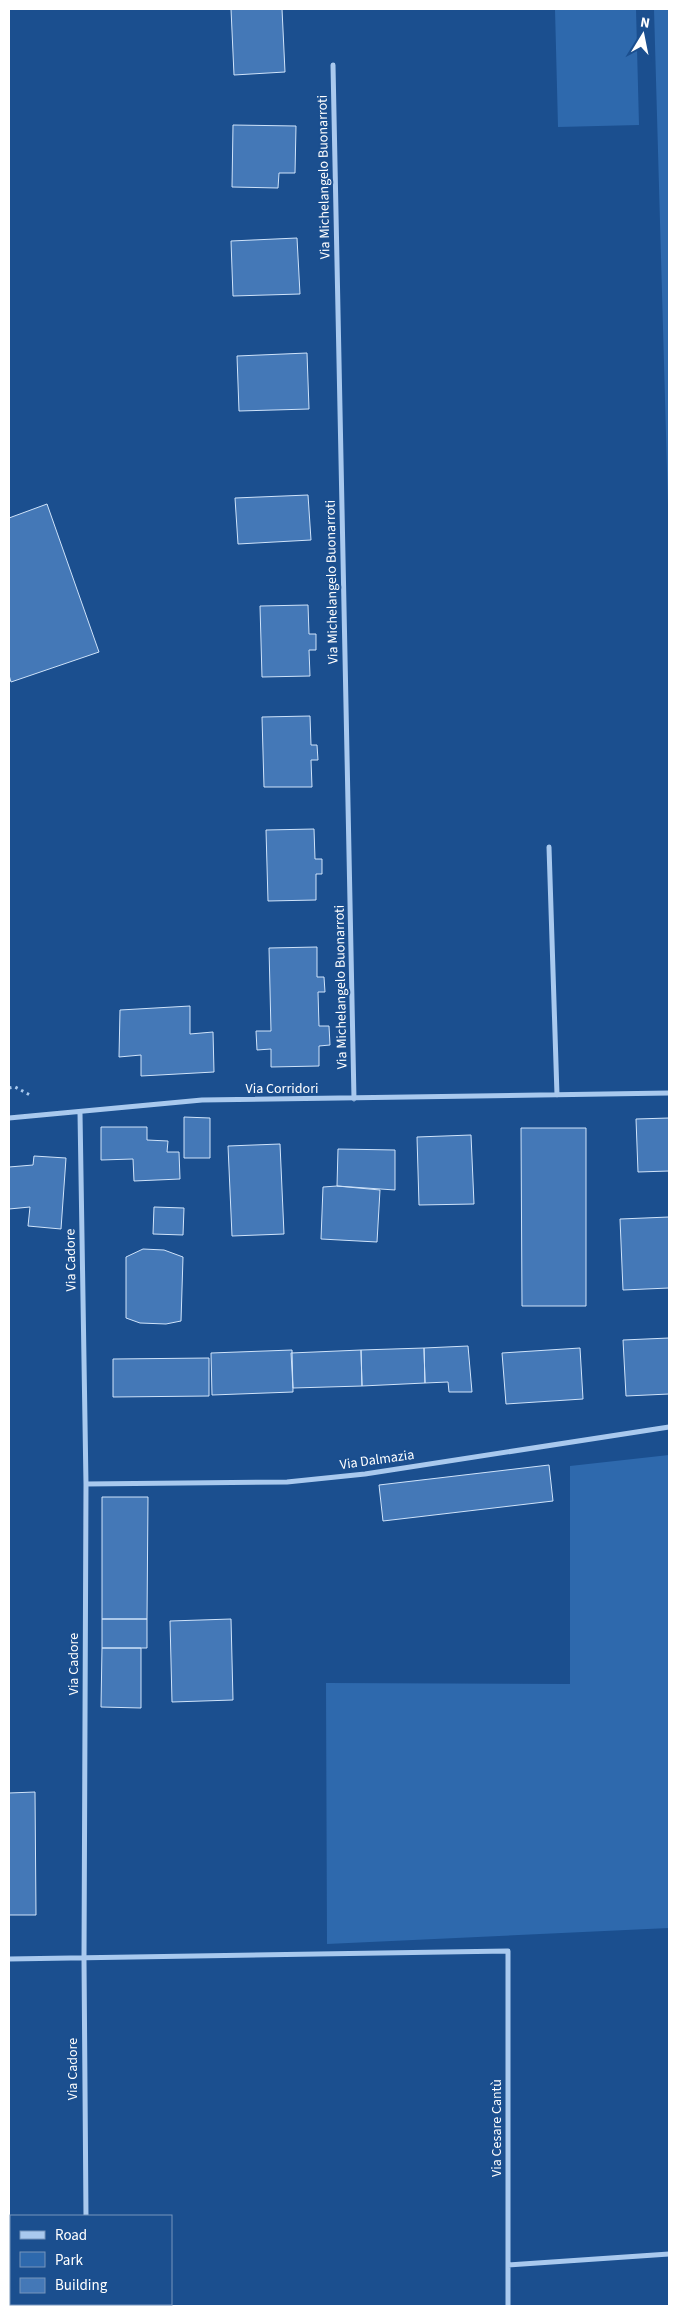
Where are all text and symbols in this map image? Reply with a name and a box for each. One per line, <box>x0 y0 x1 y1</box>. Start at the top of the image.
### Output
north arrow <box>618 10 668 60</box>
text: N <box>639 13 651 34</box>
street label: Via Michelangelo Buonarroti <box>313 95 335 259</box>
street label: Via Michelangelo Buonarroti <box>321 500 343 664</box>
street label: Via Michelangelo Buonarroti <box>330 905 352 1069</box>
street label: Via Corridori <box>246 1079 318 1099</box>
street label: Via Cadore <box>60 1228 82 1291</box>
street label: Via Dalmazia <box>339 1445 415 1475</box>
street label: Via Cadore <box>64 1633 84 1695</box>
street label: Via Cadore <box>63 2038 83 2100</box>
street label: Via Cesare Cantù <box>487 2079 507 2177</box>
legend <box>10 2215 172 2305</box>
text: Road <box>55 2225 87 2246</box>
text: Park <box>55 2250 84 2271</box>
text: Building <box>55 2275 108 2296</box>

